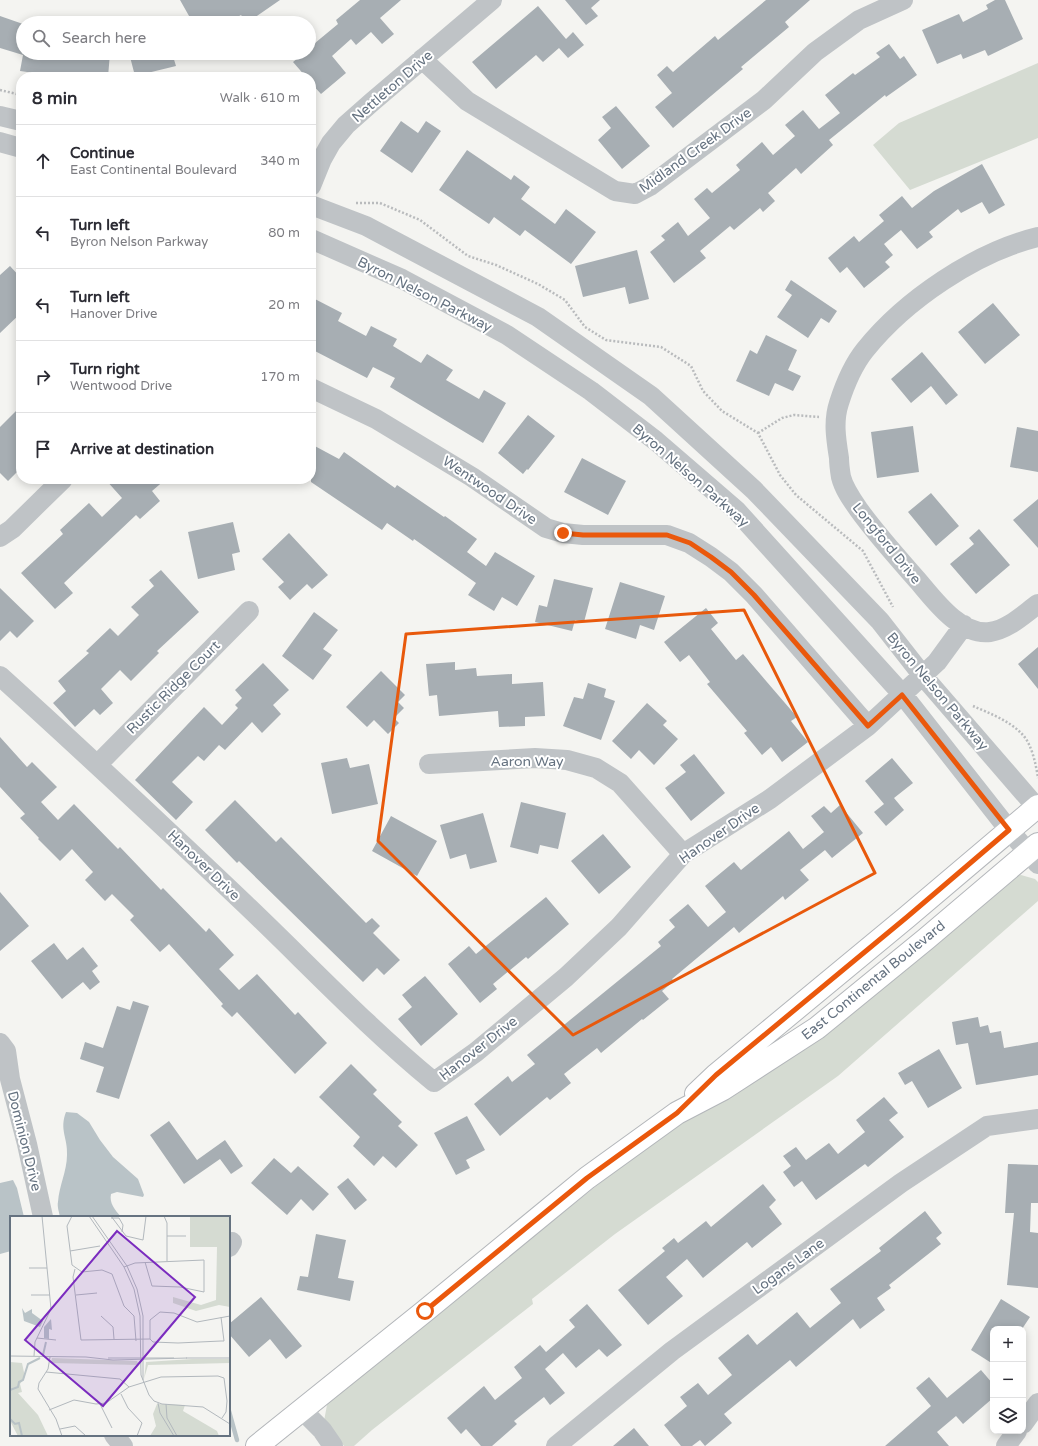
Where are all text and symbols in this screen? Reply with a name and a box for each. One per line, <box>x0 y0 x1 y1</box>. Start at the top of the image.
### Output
search box <box>16 16 316 60</box>
icon: search <box>30 27 52 49</box>
text: Search here <box>62 29 146 47</box>
street label: Nettleton Drive <box>348 47 436 126</box>
text: 8 min <box>32 88 77 109</box>
text: Walk · 610 m <box>220 90 300 106</box>
street label: Midland Creek Drive <box>636 104 755 197</box>
text: Continue <box>70 144 134 162</box>
icon: ahead <box>32 150 54 172</box>
text: 340 m <box>260 153 300 169</box>
text: East Continental Boulevard <box>70 162 237 178</box>
text: Turn left <box>70 216 130 234</box>
icon: left <box>32 222 54 244</box>
text: 80 m <box>268 225 300 241</box>
text: Byron Nelson Parkway <box>70 234 208 250</box>
street label: Byron Nelson Parkway <box>355 253 495 336</box>
text: Turn left <box>70 288 130 306</box>
icon: left <box>32 294 54 316</box>
text: 20 m <box>268 297 300 313</box>
text: Hanover Drive <box>70 306 157 322</box>
text: Turn right <box>70 360 140 378</box>
icon: right <box>32 366 54 388</box>
text: 170 m <box>260 369 300 385</box>
text: Wentwood Drive <box>70 378 172 394</box>
street label: Byron Nelson Parkway <box>629 420 753 531</box>
icon: arrive <box>32 438 54 460</box>
text: Arrive at destination <box>70 440 214 458</box>
street label: Wentwood Drive <box>439 453 540 528</box>
street label: Longford Drive <box>849 499 925 587</box>
route end <box>554 524 572 542</box>
street label: Byron Nelson Parkway <box>883 629 992 754</box>
street label: Rustic Ridge Court <box>123 637 224 738</box>
street label: Aaron Way <box>491 753 564 770</box>
street label: Hanover Drive <box>676 799 763 867</box>
street label: Hanover Drive <box>164 827 243 904</box>
street label: East Continental Boulevard <box>798 917 949 1044</box>
street label: Hanover Drive <box>436 1013 521 1084</box>
street label: Dominion Drive <box>4 1089 45 1193</box>
inset map <box>10 1216 230 1436</box>
street label: Logans Lane <box>749 1235 828 1298</box>
route start <box>416 1302 434 1320</box>
map controls <box>990 1326 1026 1434</box>
button: + <box>990 1326 1026 1362</box>
button: − <box>990 1362 1026 1398</box>
button: layers <box>990 1398 1026 1434</box>

